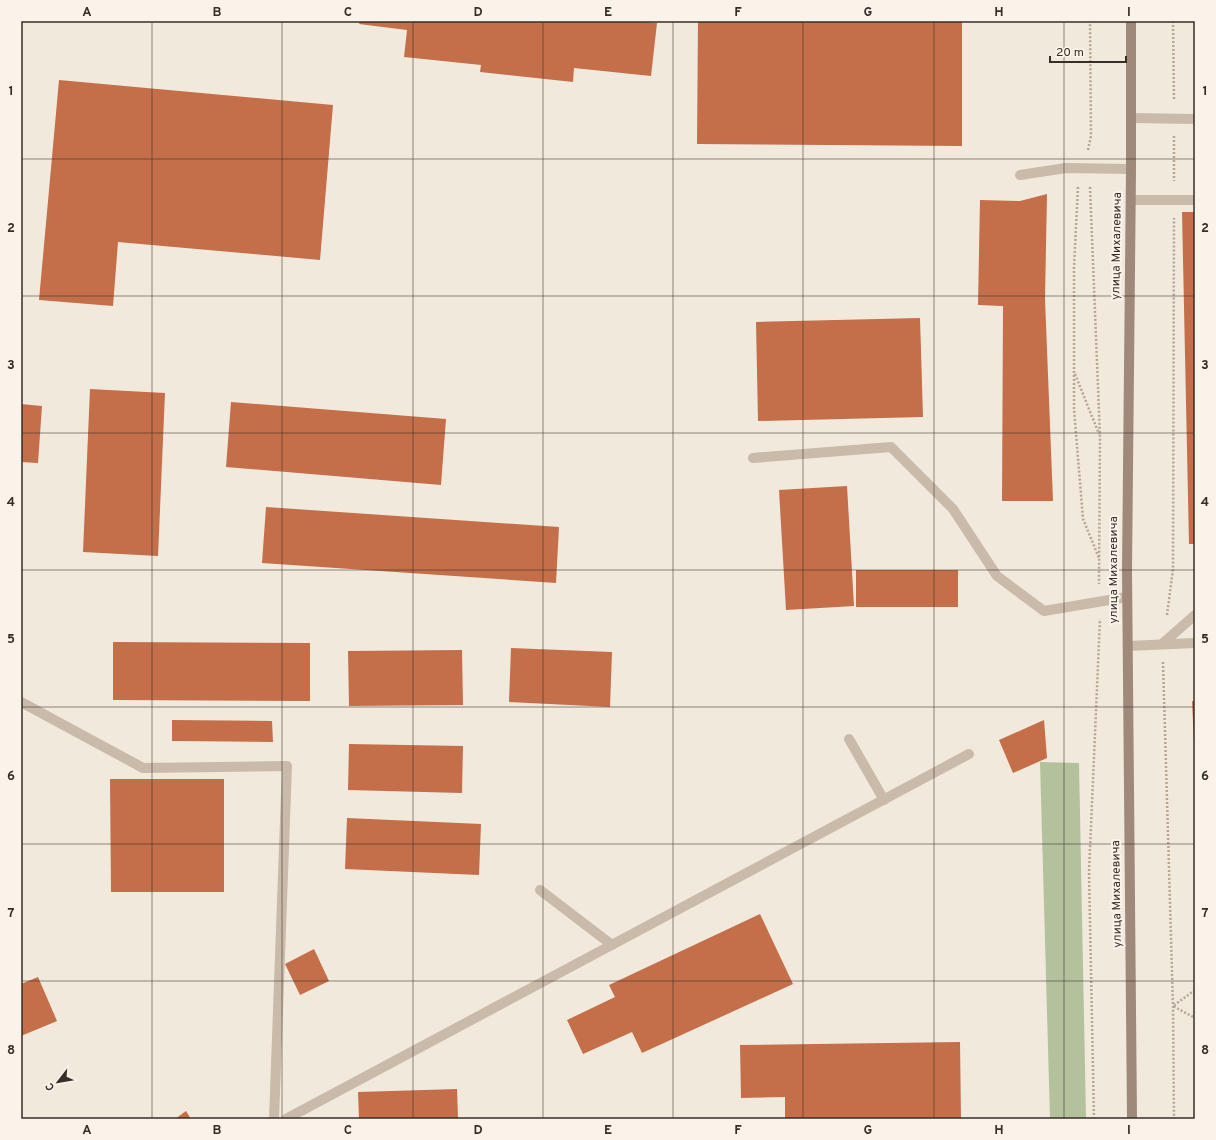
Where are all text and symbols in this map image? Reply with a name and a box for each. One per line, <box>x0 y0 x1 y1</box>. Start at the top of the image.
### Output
text: A <box>82 5 92 21</box>
text: B <box>213 5 222 21</box>
text: C <box>344 5 352 21</box>
text: D <box>473 5 483 21</box>
text: E <box>604 5 612 21</box>
text: F <box>734 5 742 21</box>
text: G <box>864 5 873 21</box>
text: H <box>994 5 1004 21</box>
text: I <box>1127 5 1131 21</box>
scale bar <box>1050 38 1126 64</box>
text: 20 m <box>1056 45 1084 61</box>
text: 1 <box>8 84 14 100</box>
text: 1 <box>1202 84 1208 100</box>
street label: улица Михалевича <box>1108 192 1126 300</box>
text: 2 <box>7 221 15 237</box>
text: 2 <box>1201 221 1209 237</box>
text: 3 <box>7 358 15 374</box>
text: 3 <box>1201 358 1209 374</box>
text: 4 <box>7 495 15 511</box>
text: 4 <box>1201 495 1209 511</box>
street label: улица Михалевича <box>1106 516 1122 624</box>
text: 5 <box>7 632 15 648</box>
text: 5 <box>1201 632 1209 648</box>
text: 6 <box>7 769 15 785</box>
text: 6 <box>1201 769 1209 785</box>
street label: улица Михалевича <box>1108 840 1126 948</box>
text: 7 <box>8 906 15 922</box>
text: 7 <box>1202 906 1209 922</box>
text: 8 <box>7 1043 15 1059</box>
text: 8 <box>1201 1043 1209 1059</box>
north arrow <box>38 1062 78 1102</box>
text: С <box>42 1080 58 1093</box>
text: A <box>82 1123 92 1139</box>
text: B <box>213 1123 222 1139</box>
text: C <box>344 1123 352 1139</box>
text: D <box>473 1123 483 1139</box>
text: E <box>604 1123 612 1139</box>
text: F <box>734 1123 742 1139</box>
text: G <box>864 1123 873 1139</box>
text: H <box>994 1123 1004 1139</box>
text: I <box>1127 1123 1131 1139</box>

